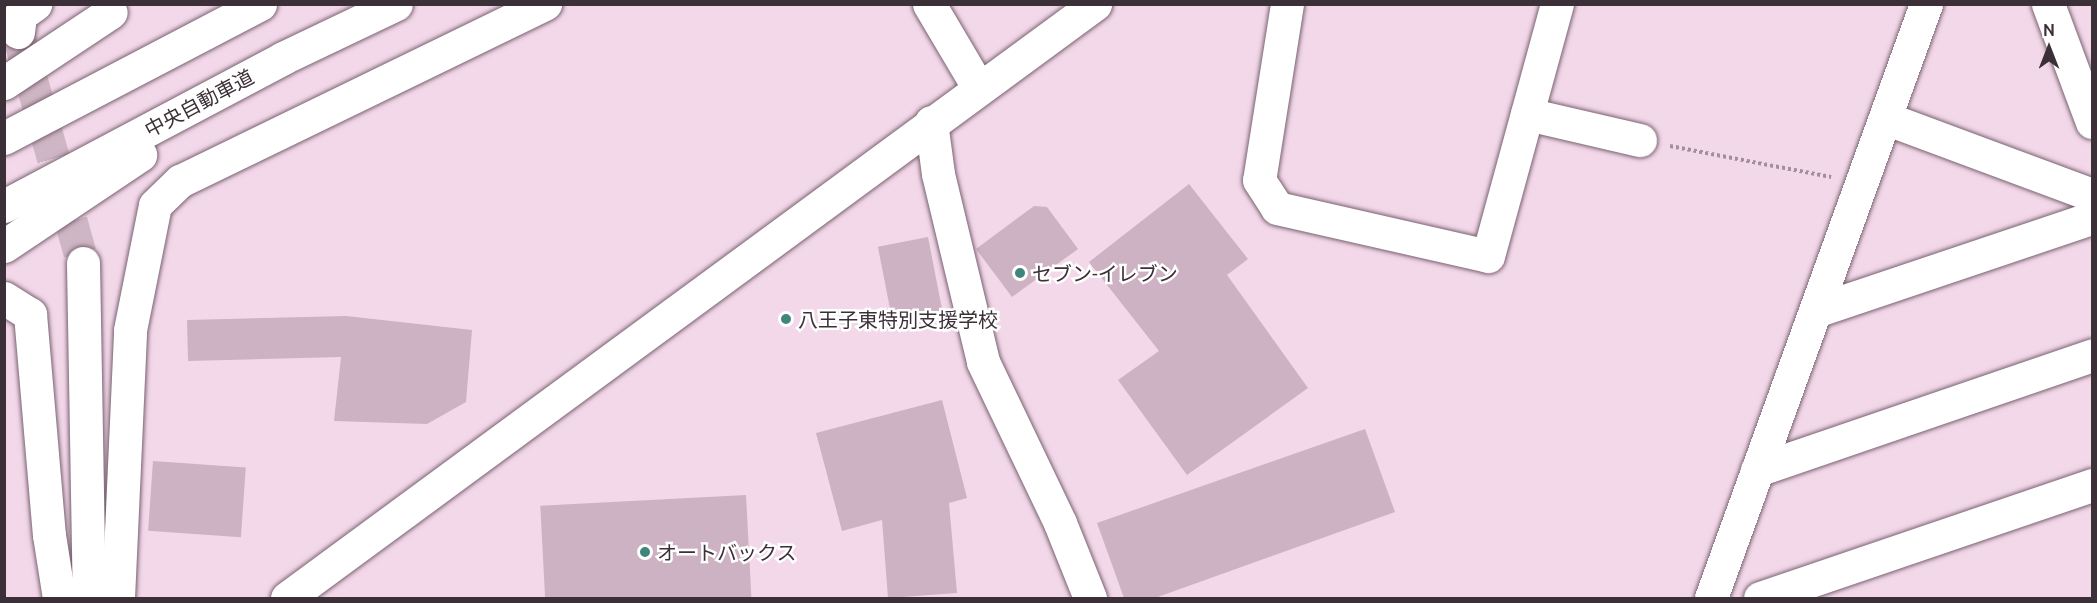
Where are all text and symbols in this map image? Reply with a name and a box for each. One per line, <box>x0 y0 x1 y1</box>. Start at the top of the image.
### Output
north arrow <box>2019 18 2079 78</box>
text: N <box>2043 21 2055 39</box>
street label: 中央自動車道 <box>140 64 258 142</box>
place label: セブン-イレブン <box>1032 261 1178 285</box>
marker: セブン-イレブン <box>1013 266 1027 280</box>
place label: 八王子東特別支援学校 <box>798 307 998 331</box>
marker: 八王子東特別支援学校 <box>779 312 793 326</box>
place label: オートバックス <box>657 540 797 564</box>
marker: オートバックス <box>638 545 652 559</box>

